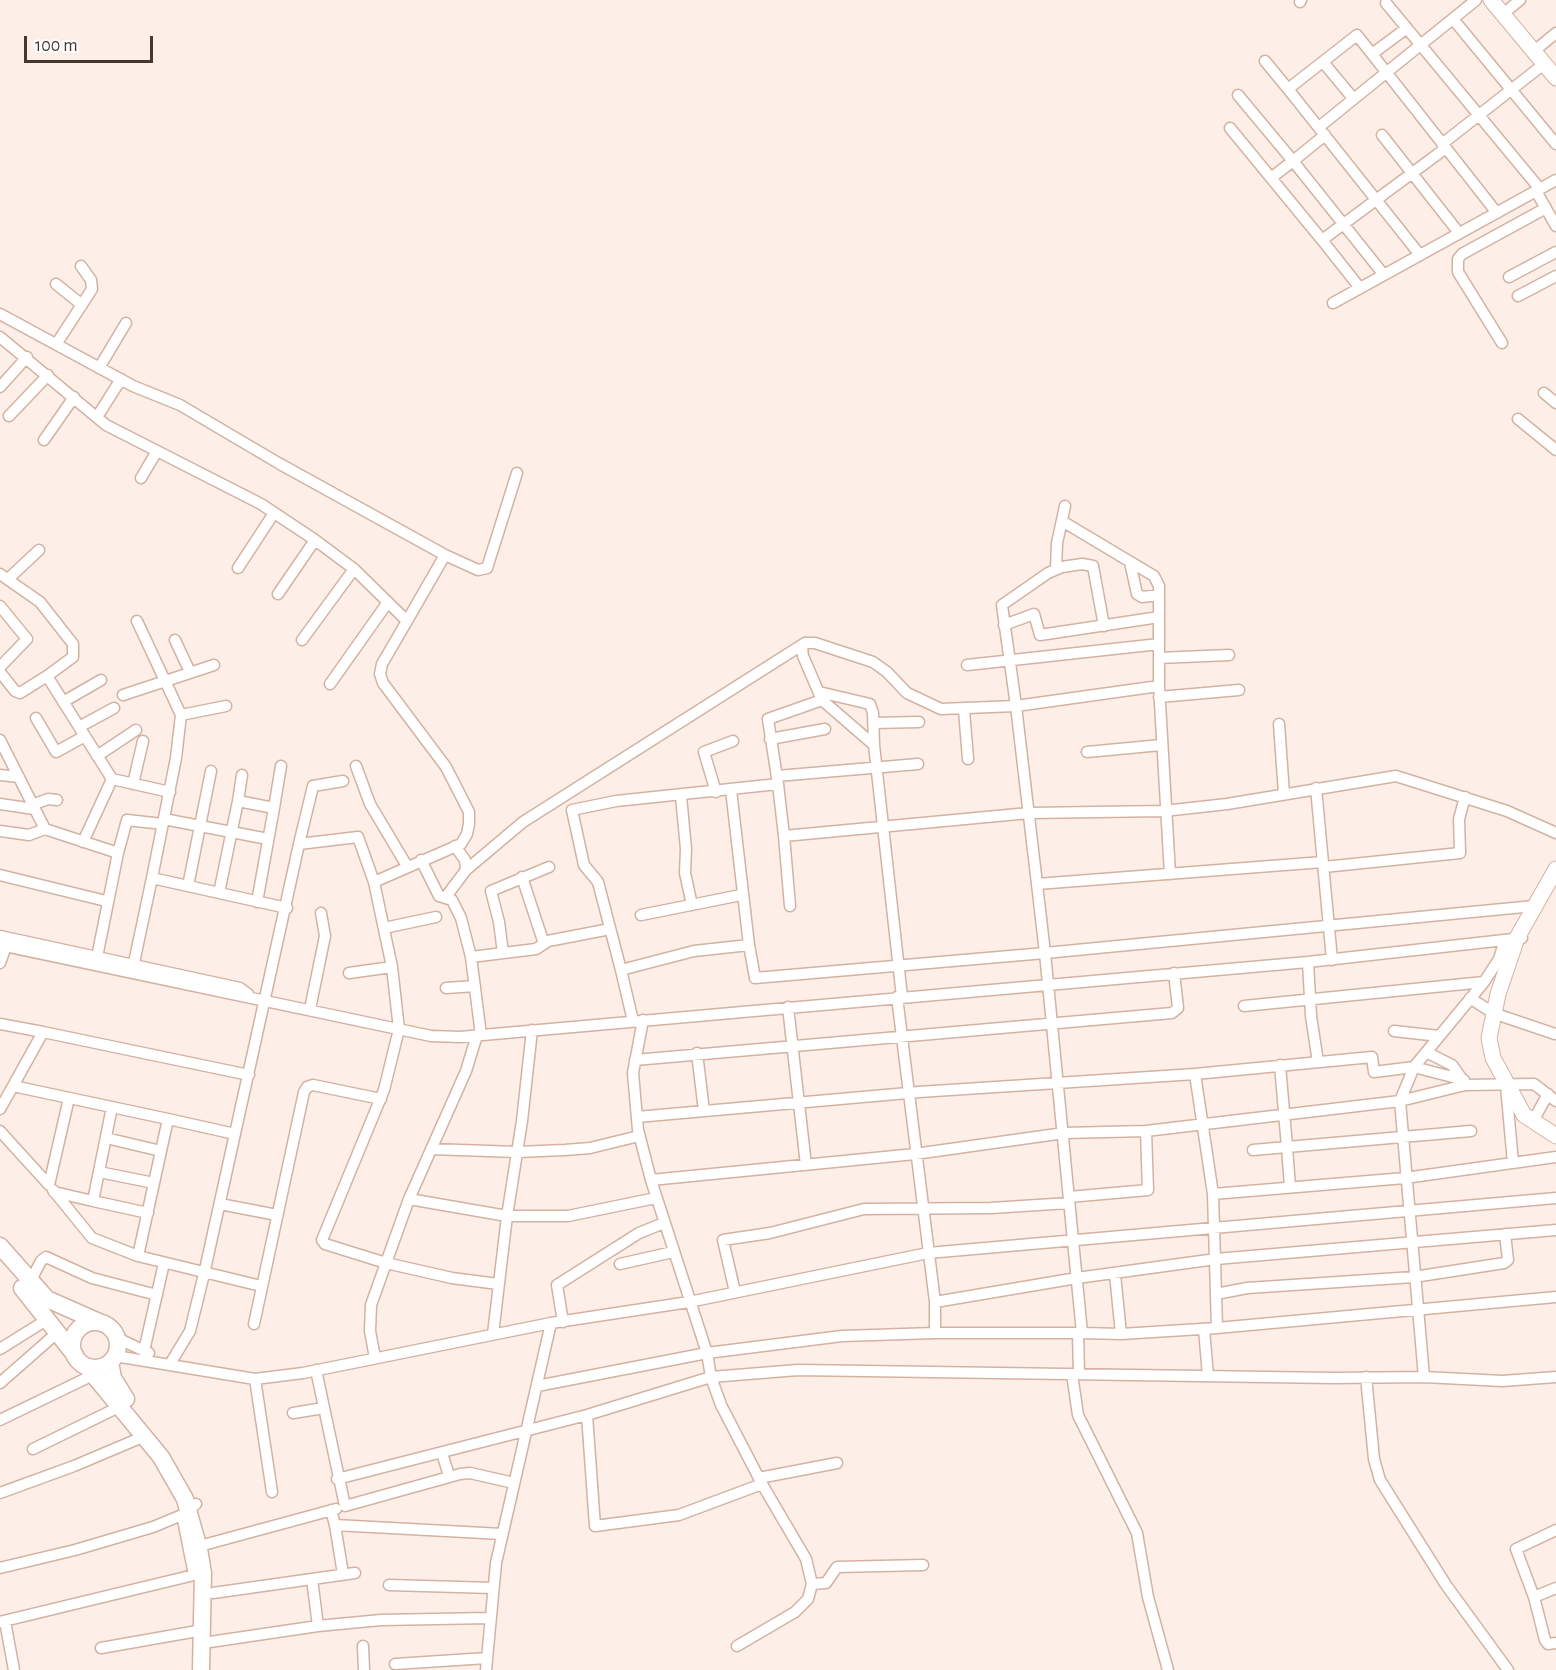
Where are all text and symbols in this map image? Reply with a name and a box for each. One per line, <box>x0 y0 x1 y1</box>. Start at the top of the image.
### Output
scale bar <box>27 24 156 62</box>
text: 100 m <box>35 37 78 55</box>

